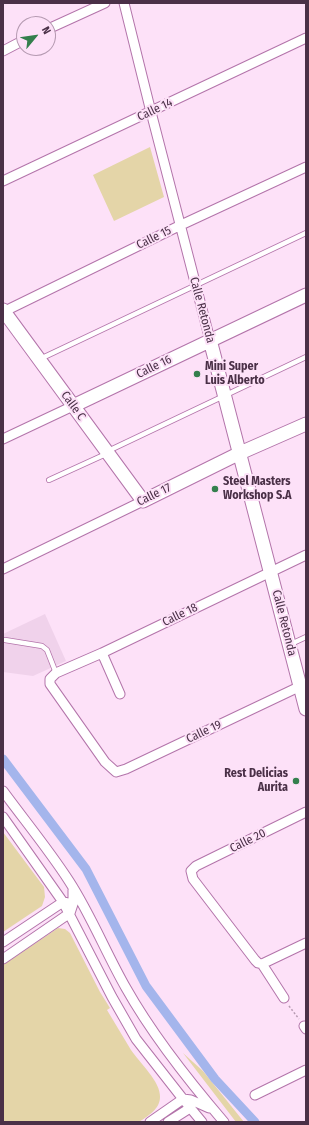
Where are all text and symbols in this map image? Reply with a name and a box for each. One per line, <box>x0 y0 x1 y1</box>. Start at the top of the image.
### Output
north arrow <box>16 16 56 56</box>
text: N <box>39 24 53 36</box>
street label: Calle 14 <box>135 96 175 124</box>
street label: Calle 15 <box>134 223 174 253</box>
street label: Calle Retonda <box>186 275 218 345</box>
street label: Calle 16 <box>134 352 174 382</box>
place label: Mini Super Luis Alberto <box>205 360 265 388</box>
marker: Mini Super Luis Alberto <box>192 369 202 379</box>
street label: Calle C <box>58 388 88 424</box>
place label: Steel Masters Workshop S.A <box>223 475 292 503</box>
street label: Calle 17 <box>135 481 173 509</box>
marker: Steel Masters Workshop S.A <box>210 484 220 494</box>
street label: Calle Retonda <box>269 588 299 658</box>
street label: Calle 18 <box>160 600 200 630</box>
street label: Calle 19 <box>184 718 224 746</box>
place label: Rest Delicias Aurita <box>224 767 288 795</box>
marker: Rest Delicias Aurita <box>291 776 301 786</box>
street label: Calle 20 <box>228 826 268 856</box>

